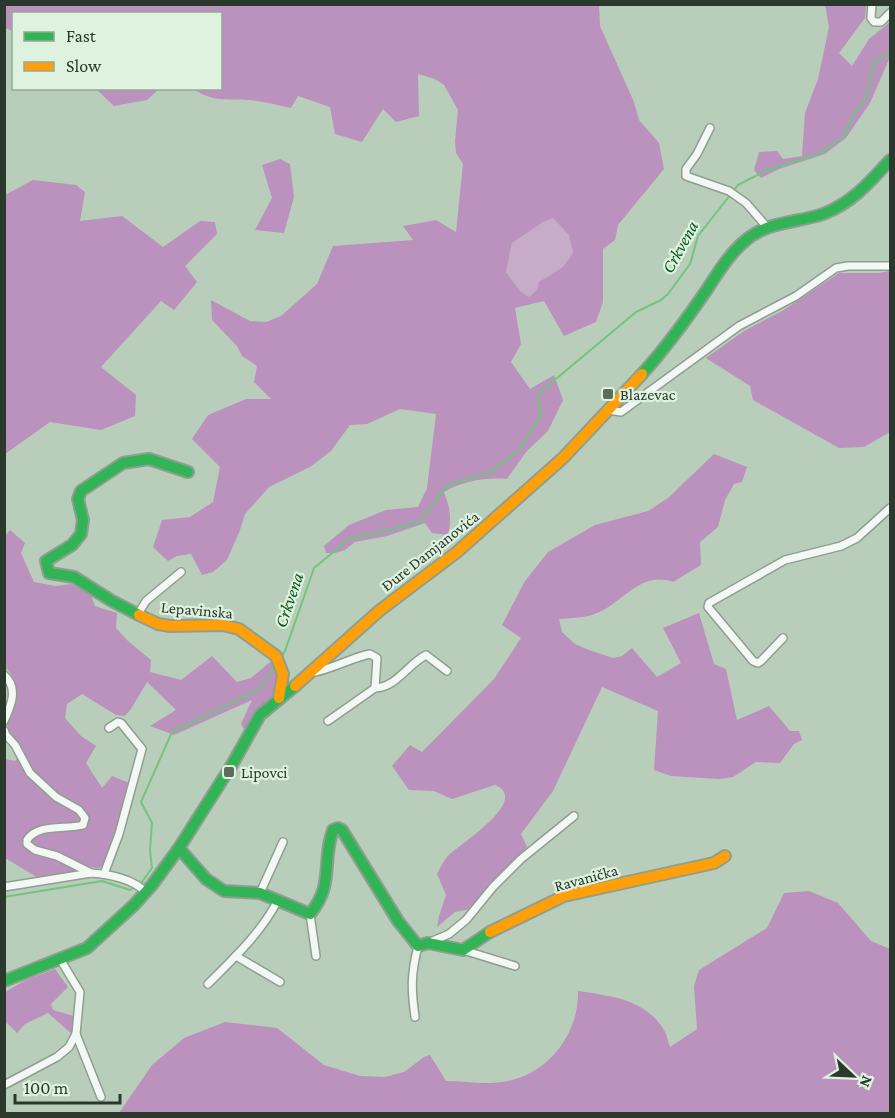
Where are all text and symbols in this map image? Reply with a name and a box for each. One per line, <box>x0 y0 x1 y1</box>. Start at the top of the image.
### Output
legend <box>12 12 222 90</box>
text: Fast <box>66 26 97 46</box>
text: Slow <box>66 56 102 76</box>
water label: Crkvena <box>658 217 703 277</box>
place label: Blazevac <box>620 386 676 403</box>
marker: Blazevac <box>601 387 615 401</box>
street label: Đure Damjanovića <box>378 507 483 595</box>
water label: Crkvena <box>270 570 308 630</box>
street label: Lepavinska <box>160 598 234 623</box>
place label: Lipovci <box>241 764 288 782</box>
marker: Lipovci <box>222 765 236 779</box>
street label: Ravanička <box>552 861 620 895</box>
north arrow <box>823 1046 883 1106</box>
scale bar <box>15 1067 120 1105</box>
text: N <box>856 1073 876 1090</box>
text: 100 m <box>24 1078 69 1098</box>

